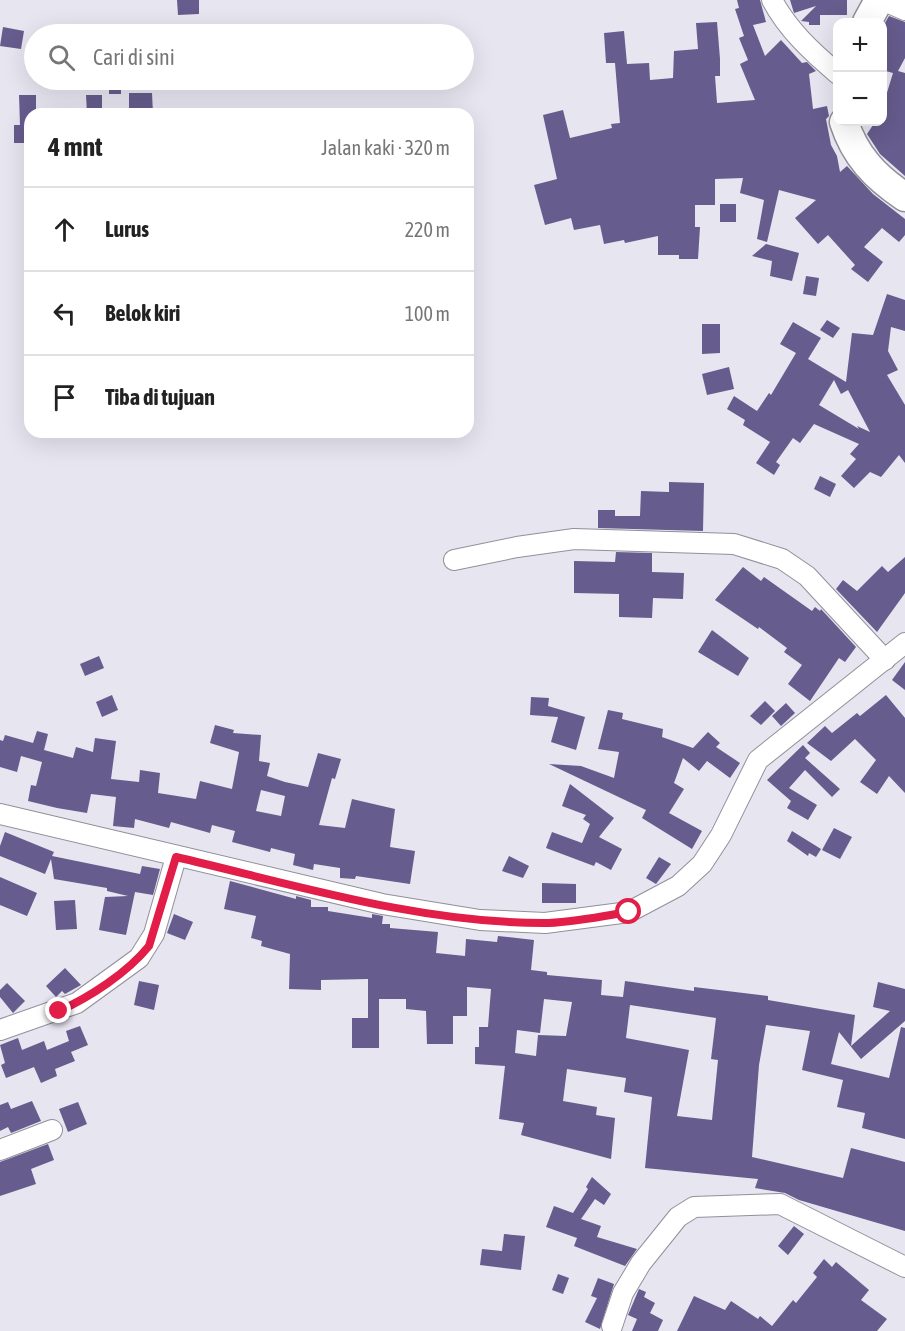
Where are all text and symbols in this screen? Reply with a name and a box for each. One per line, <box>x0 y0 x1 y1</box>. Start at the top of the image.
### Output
map controls <box>833 18 887 126</box>
button: + <box>833 18 887 72</box>
search box <box>24 24 474 90</box>
icon: search <box>45 41 78 74</box>
text: Cari di sini <box>93 44 175 70</box>
button: − <box>833 72 887 126</box>
text: 4 mnt <box>48 132 103 162</box>
text: Jalan kaki · 320 m <box>321 136 450 159</box>
icon: ahead <box>48 213 81 246</box>
text: Lurus <box>105 216 149 242</box>
text: 220 m <box>405 218 450 241</box>
icon: left <box>48 297 81 330</box>
text: Belok kiri <box>105 300 180 326</box>
text: 100 m <box>405 302 450 325</box>
icon: arrive <box>48 381 81 414</box>
text: Tiba di tujuan <box>105 384 215 410</box>
route start <box>615 898 641 924</box>
route end <box>45 997 71 1023</box>

